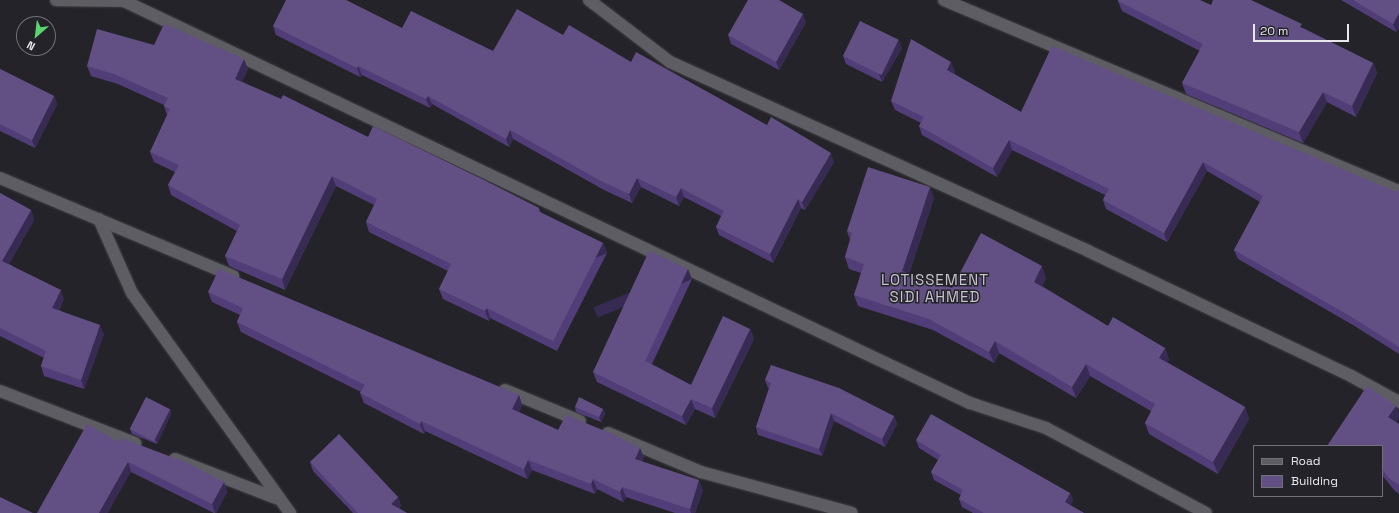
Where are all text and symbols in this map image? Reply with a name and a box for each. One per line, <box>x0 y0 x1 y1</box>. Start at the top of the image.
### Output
north arrow <box>16 16 56 56</box>
scale bar <box>1255 16 1351 42</box>
text: 20 m <box>1260 23 1288 39</box>
text: N <box>24 38 37 54</box>
district label: LOTISSEMENT SIDI AHMED <box>881 270 989 305</box>
legend <box>1253 445 1383 497</box>
text: Road <box>1291 453 1320 469</box>
text: Building <box>1291 473 1338 489</box>

